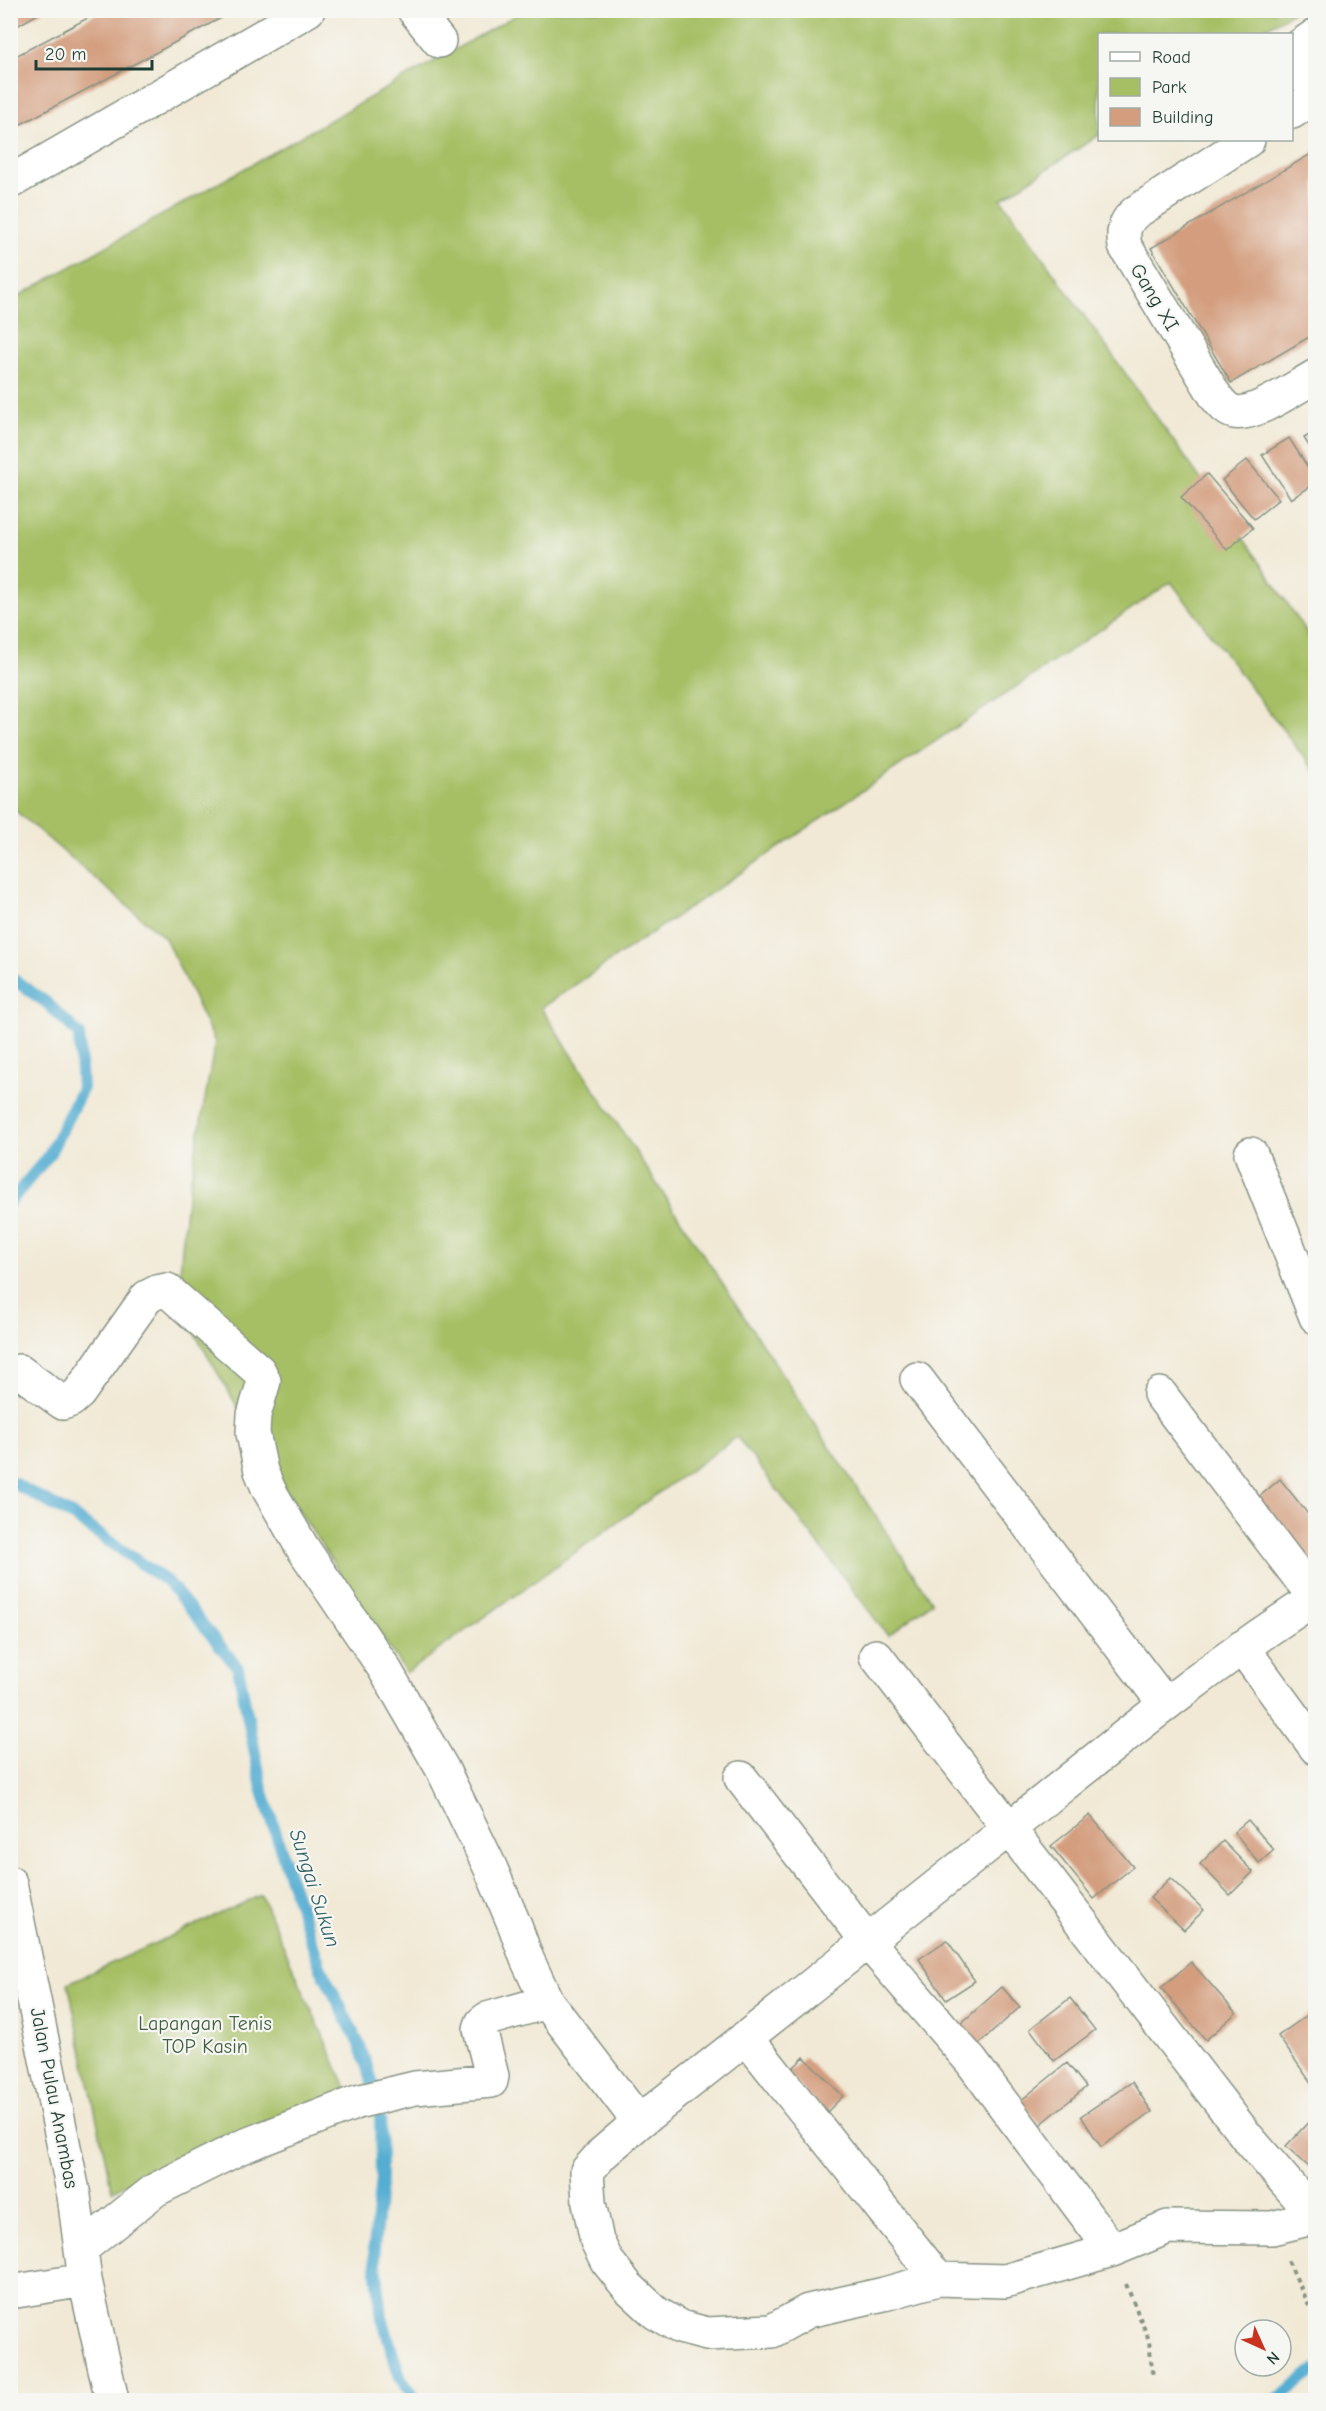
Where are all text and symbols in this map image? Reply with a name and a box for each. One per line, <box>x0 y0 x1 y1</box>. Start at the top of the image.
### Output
scale bar <box>36 33 152 71</box>
legend <box>1098 33 1293 141</box>
text: 20 m <box>45 44 86 65</box>
text: Road <box>1152 47 1191 68</box>
text: Park <box>1152 77 1187 98</box>
text: Building <box>1152 107 1214 128</box>
street label: Gang XI <box>1126 259 1184 335</box>
water label: Sungai Sukun <box>285 1826 345 1950</box>
street label: Jalan Pulau Anambas <box>26 2006 83 2191</box>
park label: Lapangan Tenis TOP Kasin <box>138 2012 272 2058</box>
north arrow <box>1233 2318 1293 2378</box>
text: N <box>1263 2348 1283 2368</box>

